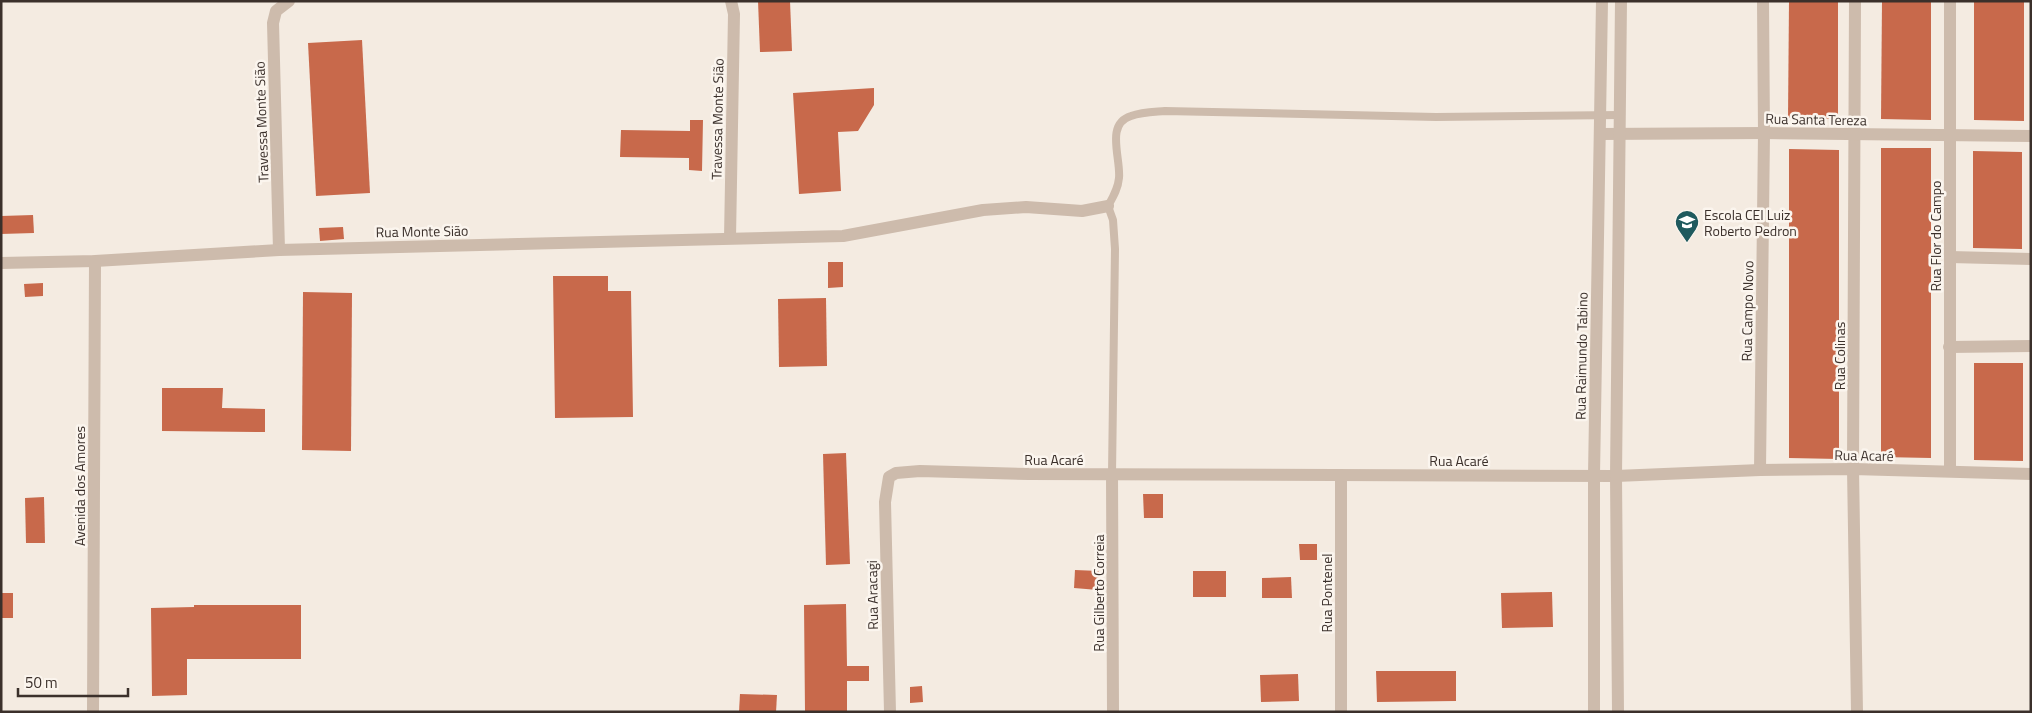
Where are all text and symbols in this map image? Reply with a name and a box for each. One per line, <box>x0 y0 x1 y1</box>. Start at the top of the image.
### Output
street label: Travessa Monte Sião <box>705 58 729 180</box>
street label: Travessa Monte Sião <box>248 61 274 183</box>
street label: Rua Santa Tereza <box>1765 108 1867 130</box>
street label: Rua Flor do Campo <box>1925 180 1946 292</box>
place label: Escola CEI Luiz Roberto Pedron <box>1704 204 1797 241</box>
school or university icon: Escola CEI Luiz Roberto Pedron <box>1674 209 1700 243</box>
street label: Rua Monte Sião <box>375 220 469 242</box>
street label: Rua Campo Novo <box>1736 260 1758 362</box>
street label: Rua Raimundo Tabino <box>1569 292 1593 420</box>
street label: Rua Colinas <box>1829 322 1850 390</box>
street label: Avenida dos Amores <box>69 426 90 546</box>
street label: Rua Acaré <box>1834 444 1894 466</box>
street label: Rua Acaré <box>1024 449 1084 470</box>
street label: Rua Acaré <box>1429 450 1489 471</box>
street label: Rua Gilberto Correia <box>1088 534 1109 652</box>
street label: Rua Pontenel <box>1316 553 1337 633</box>
street label: Rua Aracagi <box>861 560 883 630</box>
scale bar <box>18 666 128 698</box>
text: 50 m <box>25 671 58 694</box>

